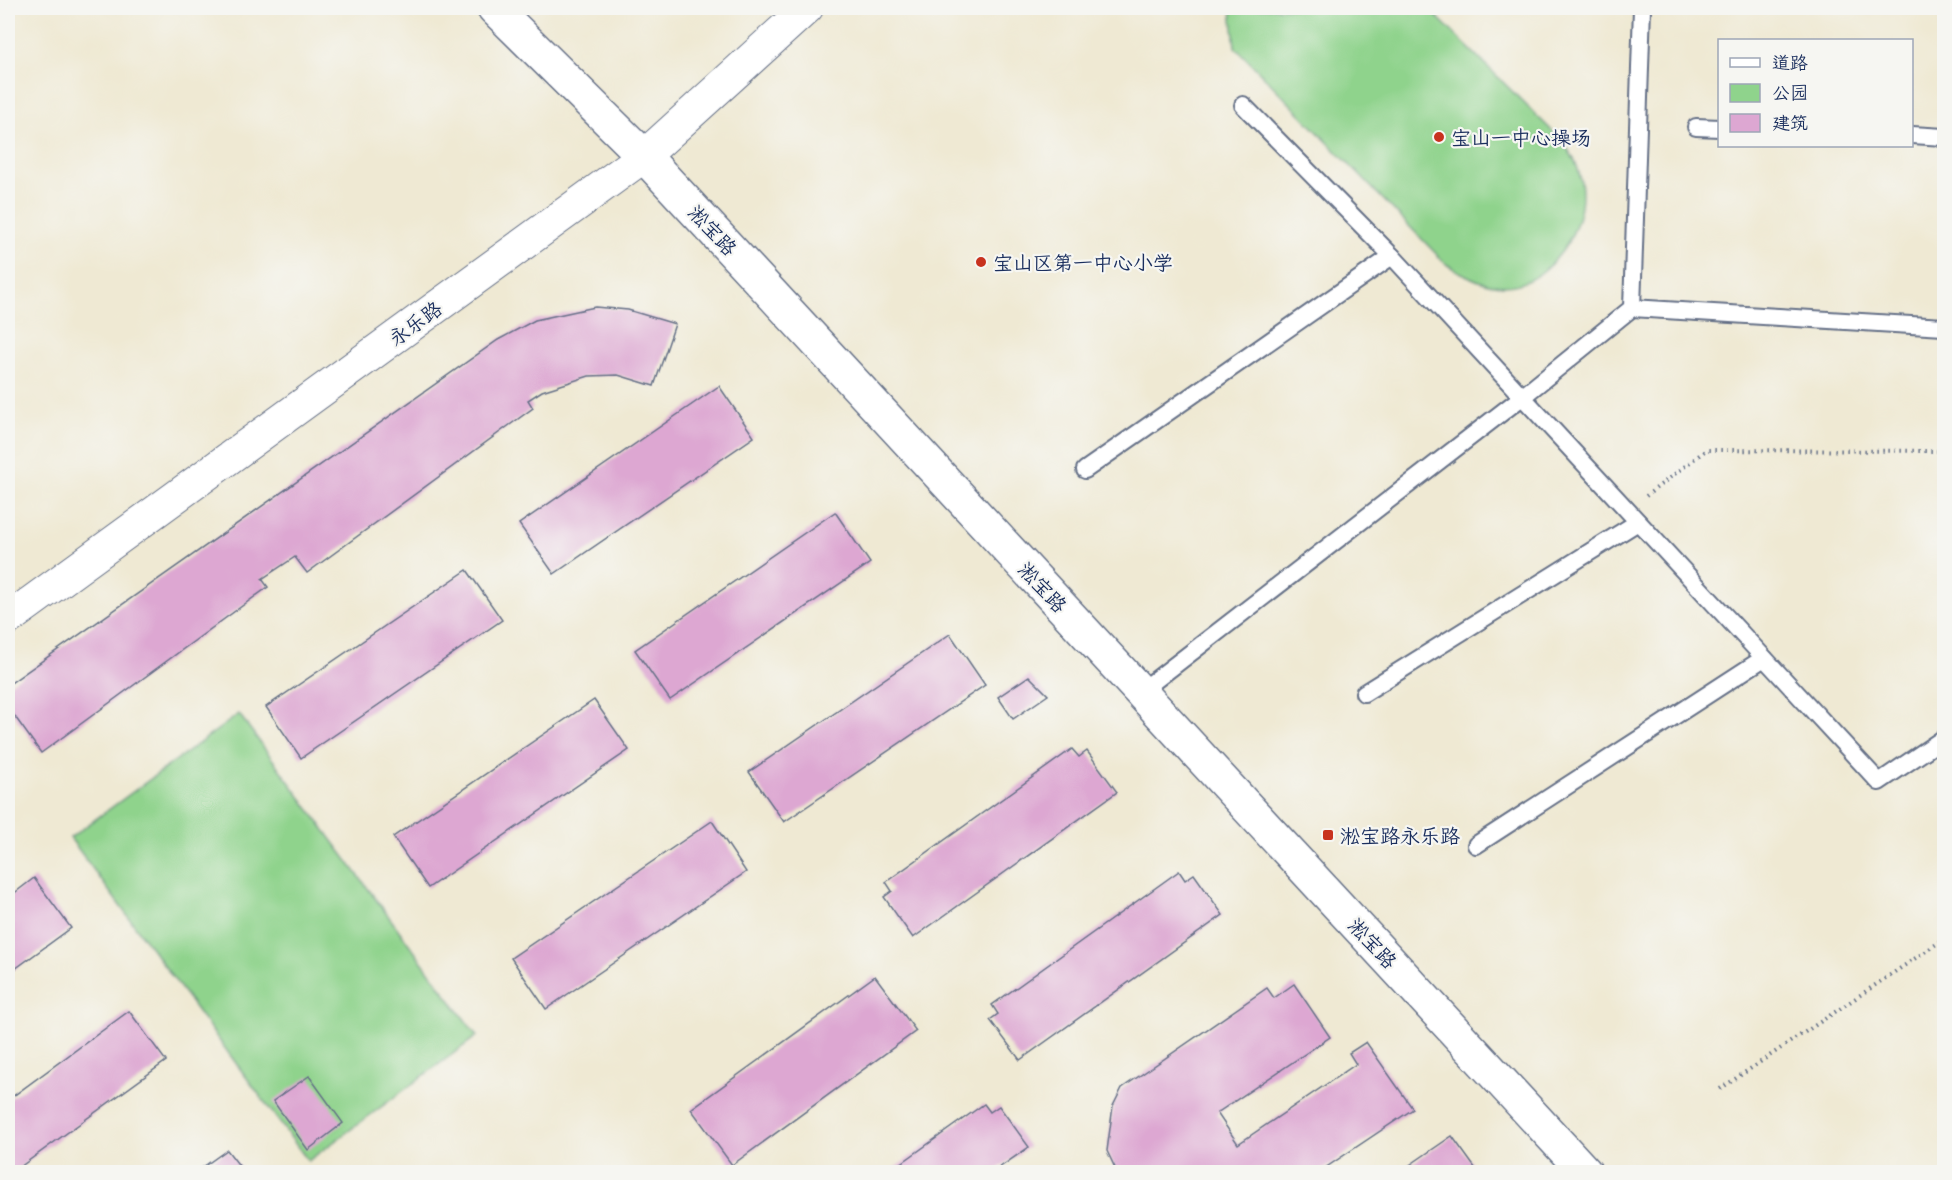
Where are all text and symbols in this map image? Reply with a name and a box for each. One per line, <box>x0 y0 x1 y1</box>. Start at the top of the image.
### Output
legend <box>1718 39 1913 147</box>
text: 道路 <box>1772 50 1808 75</box>
text: 公园 <box>1772 80 1808 105</box>
text: 建筑 <box>1772 110 1808 135</box>
place label: 宝山一中心操场 <box>1451 124 1591 151</box>
marker: 宝山一中心操场 <box>1432 130 1446 144</box>
street label: 淞宝路 <box>683 199 744 262</box>
place label: 宝山区第一中心小学 <box>993 249 1173 276</box>
marker: 宝山区第一中心小学 <box>974 255 988 269</box>
street label: 永乐路 <box>383 294 448 352</box>
street label: 淞宝路 <box>1013 556 1074 619</box>
place label: 淞宝路永乐路 <box>1340 822 1461 849</box>
marker: 淞宝路永乐路 <box>1321 828 1335 842</box>
street label: 淞宝路 <box>1343 912 1404 975</box>

